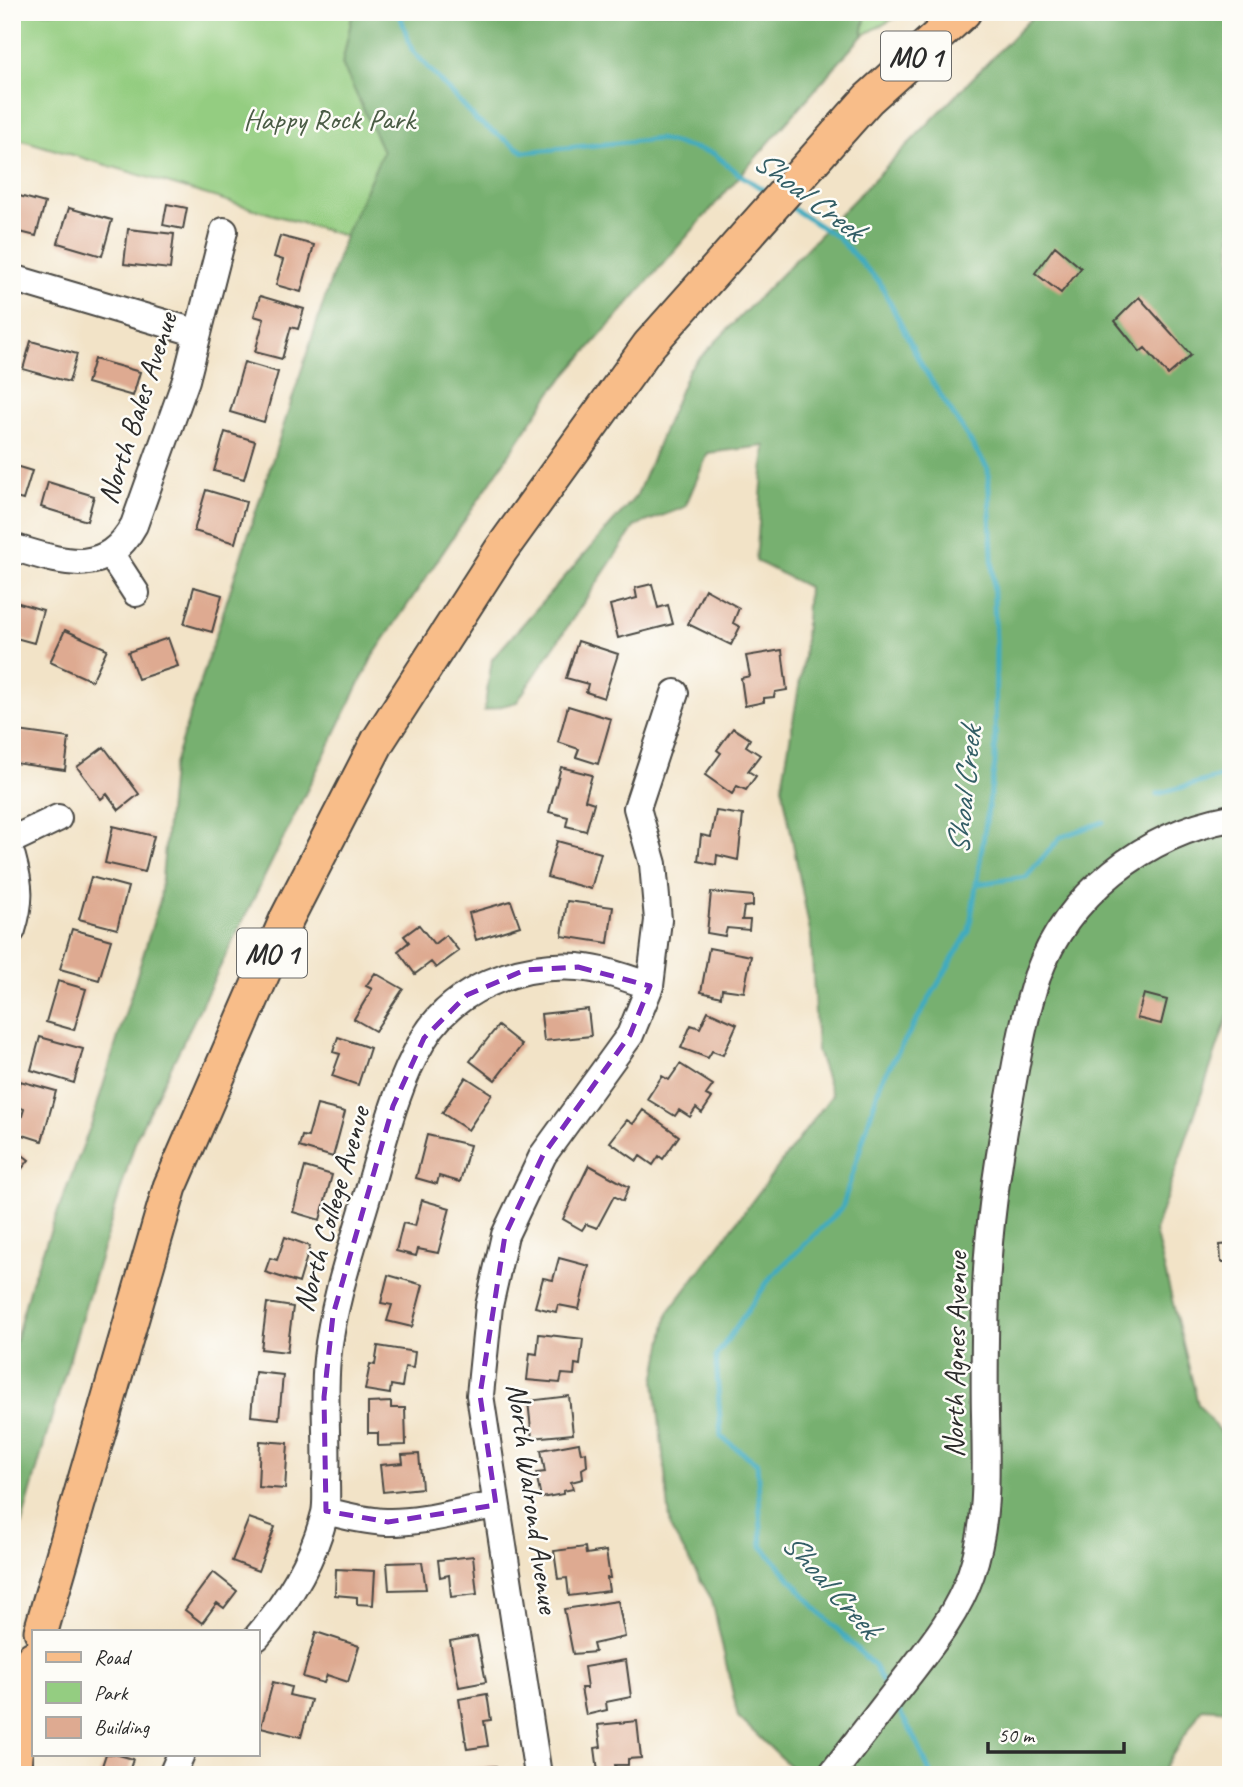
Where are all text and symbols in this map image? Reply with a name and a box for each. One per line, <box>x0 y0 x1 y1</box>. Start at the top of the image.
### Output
road number: MO 1 <box>881 32 951 80</box>
park label: Happy Rock Park <box>243 100 417 138</box>
water label: Shoal Creek <box>746 140 877 253</box>
street label: North Bales Avenue <box>88 305 187 508</box>
water label: Shoal Creek <box>937 720 992 857</box>
road number: MO 1 <box>237 928 307 978</box>
street label: North College Avenue <box>284 1100 379 1316</box>
street label: North Agnes Avenue <box>934 1250 976 1458</box>
street label: North Walrond Avenue <box>498 1381 568 1618</box>
water label: Shoal Creek <box>773 1524 893 1650</box>
legend <box>32 1630 259 1756</box>
text: Road <box>94 1644 133 1670</box>
text: Park <box>94 1680 129 1706</box>
scale bar <box>988 1710 1124 1754</box>
text: Building <box>94 1714 151 1740</box>
text: 50 m <box>998 1722 1036 1748</box>

